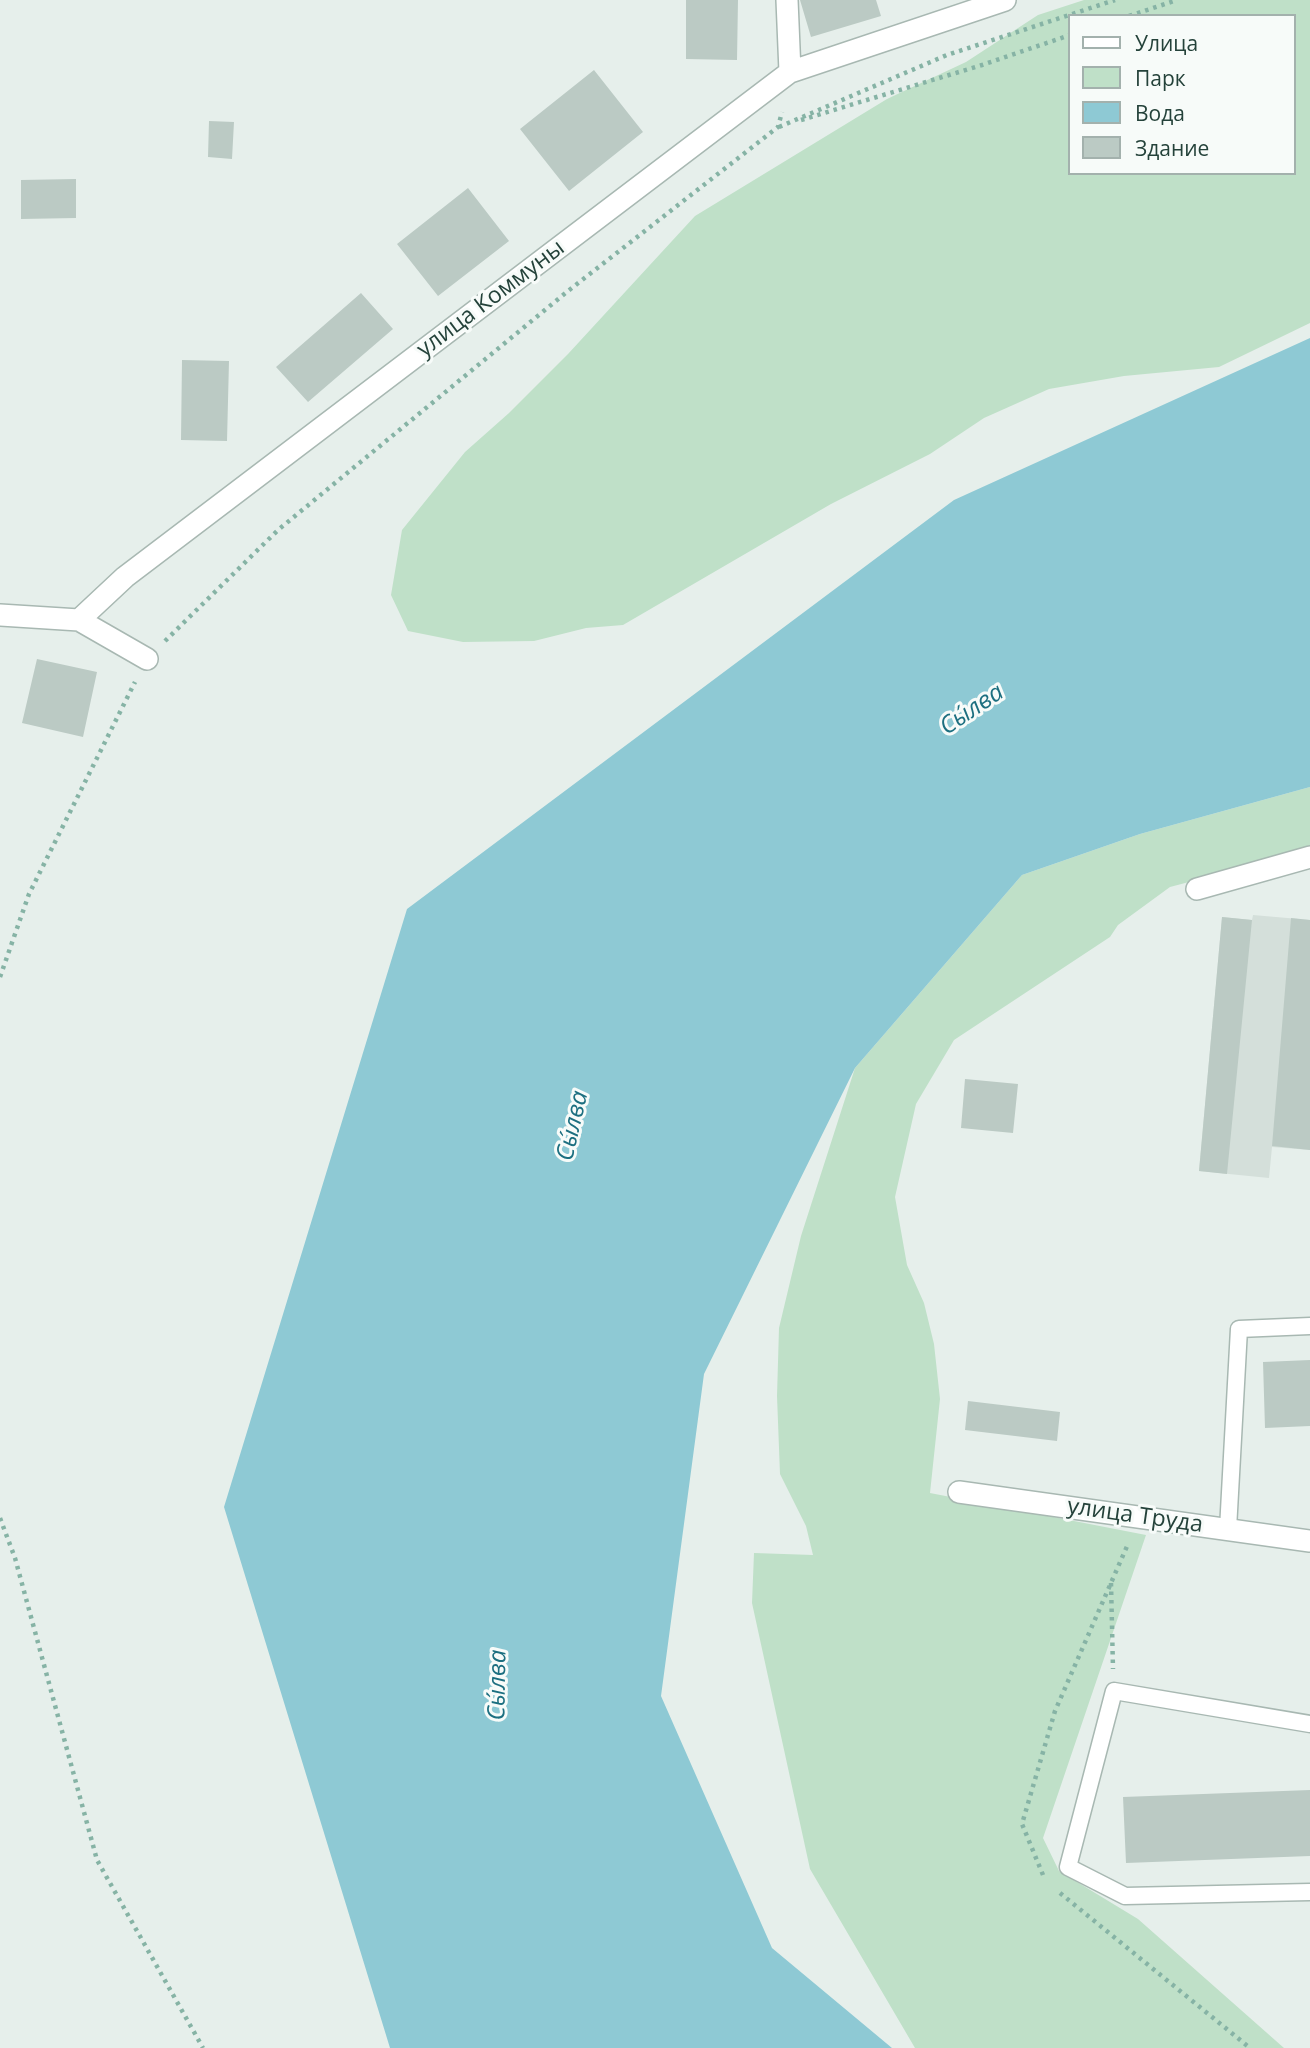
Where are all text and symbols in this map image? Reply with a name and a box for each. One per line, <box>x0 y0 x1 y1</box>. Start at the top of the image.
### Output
legend <box>1068 14 1296 175</box>
text: Улица <box>1135 29 1198 57</box>
text: Парк <box>1135 64 1186 92</box>
text: Вода <box>1135 99 1185 127</box>
text: Здание <box>1135 134 1209 162</box>
street label: улица Коммуны <box>412 234 570 364</box>
water label: Сы́лва <box>935 678 1009 742</box>
water label: Сы́лва <box>551 1088 595 1164</box>
street label: улица Труда <box>1065 1493 1205 1539</box>
water label: Сы́лва <box>483 1649 513 1721</box>

